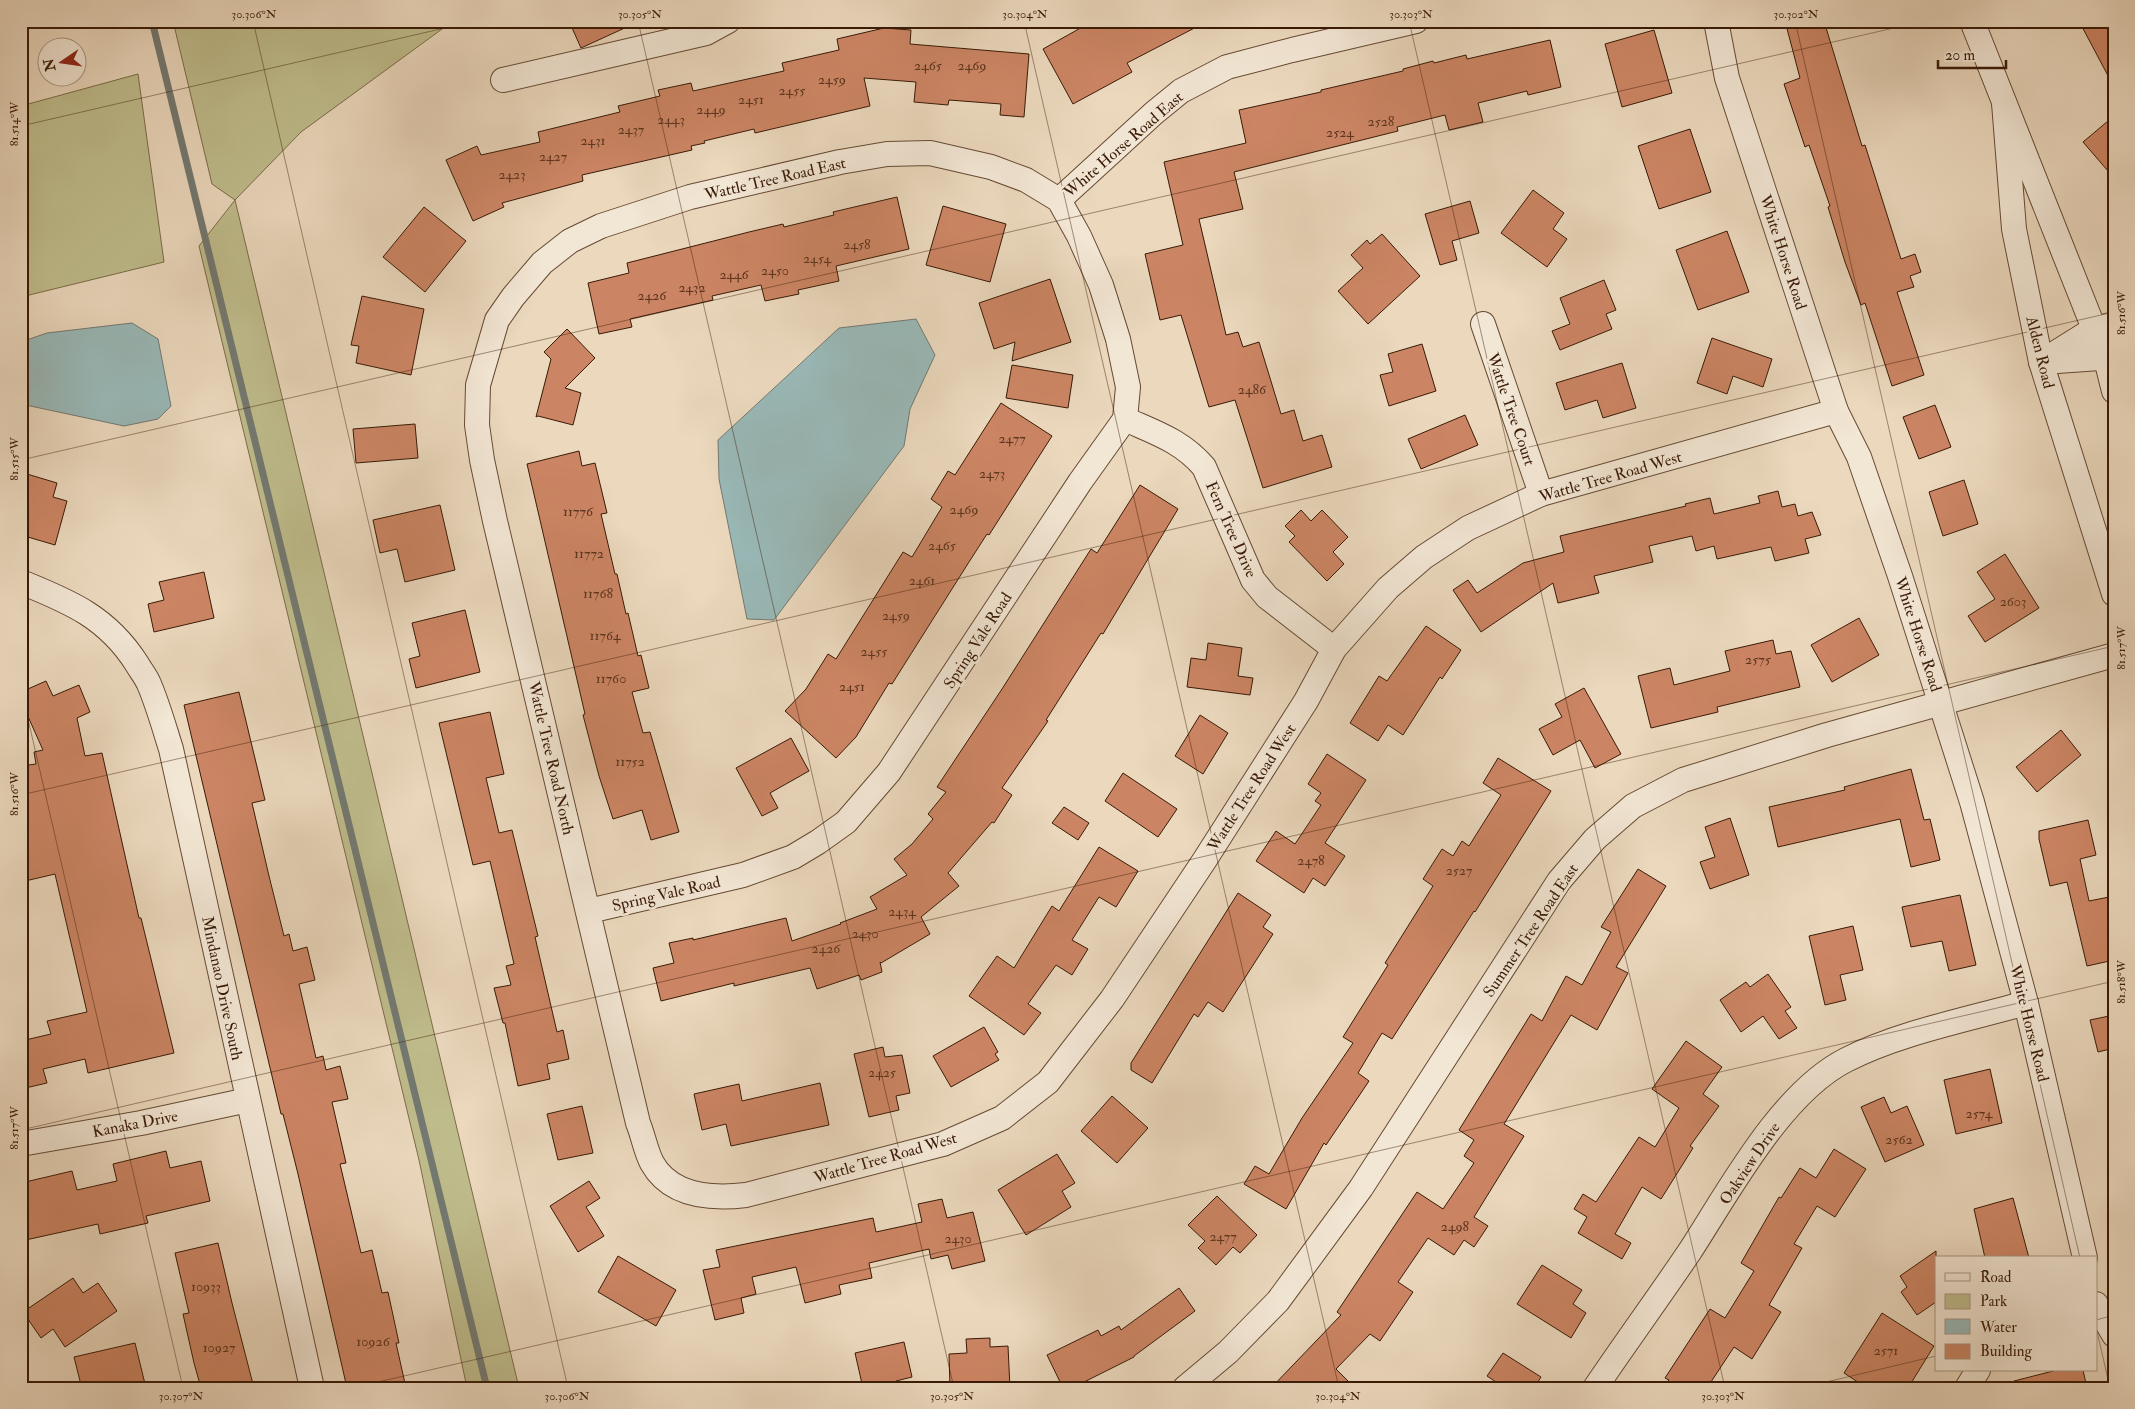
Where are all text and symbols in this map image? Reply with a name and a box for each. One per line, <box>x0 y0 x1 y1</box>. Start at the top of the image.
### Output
text: 30.306°N <box>232 7 277 22</box>
text: 30.305°N <box>618 7 662 22</box>
text: 30.304°N <box>1002 7 1048 22</box>
text: 30.303°N <box>1389 7 1433 22</box>
text: 30.302°N <box>1774 7 1819 22</box>
north arrow <box>38 38 88 88</box>
scale bar <box>1938 38 2005 70</box>
text: 20 m <box>1945 46 1975 65</box>
text: N <box>40 56 60 74</box>
house number: 2465 <box>914 57 943 74</box>
house number: 2469 <box>958 57 986 74</box>
house number: 2459 <box>818 71 846 88</box>
house number: 2455 <box>779 82 806 99</box>
street label: White Horse Road East <box>1059 87 1188 203</box>
house number: 2451 <box>738 91 764 108</box>
text: 81.514°W <box>7 101 22 146</box>
house number: 2449 <box>696 101 726 118</box>
house number: 2443 <box>657 111 685 128</box>
house number: 2528 <box>1368 113 1395 130</box>
house number: 2437 <box>618 121 645 138</box>
house number: 2524 <box>1326 124 1355 141</box>
house number: 2431 <box>580 132 606 149</box>
house number: 2427 <box>539 148 568 165</box>
street label: Wattle Tree Road East <box>702 153 848 205</box>
house number: 2423 <box>498 166 526 183</box>
street label: White Horse Road <box>1755 191 1811 312</box>
house number: 2458 <box>843 236 871 253</box>
house number: 2454 <box>803 250 832 267</box>
house number: 2450 <box>761 262 789 279</box>
house number: 2446 <box>719 266 750 283</box>
house number: 2432 <box>678 279 706 296</box>
house number: 2426 <box>638 287 667 304</box>
text: 81.516°W <box>2114 290 2129 335</box>
street label: Alden Road <box>2021 313 2059 391</box>
street label: Wattle Tree Court <box>1482 350 1540 468</box>
house number: 2486 <box>1238 381 1267 398</box>
house number: 2477 <box>998 430 1026 447</box>
text: 81.515°W <box>7 437 22 481</box>
street label: Wattle Tree Road West <box>1536 447 1684 507</box>
house number: 2473 <box>979 465 1005 482</box>
street label: Fern Tree Drive <box>1201 478 1261 581</box>
house number: 2469 <box>950 501 978 518</box>
house number: 11776 <box>563 503 594 520</box>
house number: 2465 <box>928 537 957 554</box>
house number: 11772 <box>574 545 604 562</box>
house number: 2461 <box>909 572 935 589</box>
street label: White Horse Road <box>1890 573 1946 694</box>
house number: 11768 <box>583 585 613 602</box>
street label: Spring Vale Road <box>939 589 1017 693</box>
house number: 2603 <box>2000 593 2026 610</box>
house number: 2459 <box>882 607 910 624</box>
text: 81.517°W <box>2114 625 2129 670</box>
house number: 11764 <box>589 627 622 644</box>
house number: 2455 <box>861 643 888 660</box>
house number: 2575 <box>1745 651 1772 668</box>
house number: 11760 <box>596 670 626 687</box>
house number: 2451 <box>839 678 865 695</box>
street label: Wattle Tree Road North <box>523 679 579 837</box>
street label: Wattle Tree Road West <box>1203 720 1300 856</box>
house number: 11752 <box>615 753 645 770</box>
text: 81.516°W <box>7 771 22 816</box>
house number: 2478 <box>1297 852 1325 869</box>
street label: Summer Tree Road East <box>1479 860 1583 1001</box>
house number: 2527 <box>1446 862 1473 879</box>
street label: Spring Vale Road <box>610 872 723 917</box>
house number: 2434 <box>888 903 917 920</box>
street label: Mindanao Drive South <box>197 914 247 1063</box>
house number: 2430 <box>851 925 879 942</box>
house number: 2426 <box>812 940 841 957</box>
text: 81.518°W <box>2114 959 2129 1004</box>
street label: White Horse Road <box>2005 962 2053 1084</box>
house number: 2425 <box>868 1064 897 1081</box>
text: 81.517°W <box>7 1105 22 1150</box>
house number: 2574 <box>1966 1105 1994 1122</box>
street label: Kanaka Drive <box>91 1106 180 1142</box>
street label: Oakview Drive <box>1715 1118 1785 1208</box>
street label: Wattle Tree Road West <box>811 1128 959 1188</box>
house number: 2562 <box>1885 1131 1913 1148</box>
house number: 2498 <box>1441 1218 1470 1235</box>
house number: 2477 <box>1209 1228 1237 1245</box>
house number: 2430 <box>944 1230 972 1247</box>
legend <box>1935 1256 2098 1372</box>
text: Road <box>1980 1268 2012 1287</box>
house number: 10933 <box>191 1278 221 1295</box>
text: Park <box>1980 1292 2007 1311</box>
text: Water <box>1979 1318 2017 1337</box>
house number: 10926 <box>356 1333 391 1350</box>
house number: 10927 <box>203 1339 236 1356</box>
house number: 2571 <box>1874 1342 1898 1359</box>
text: Building <box>1980 1342 2032 1361</box>
text: 30.307°N <box>159 1389 203 1404</box>
text: 30.306°N <box>545 1389 590 1404</box>
text: 30.305°N <box>930 1389 974 1404</box>
text: 30.304°N <box>1315 1389 1361 1404</box>
text: 30.303°N <box>1701 1389 1745 1404</box>

